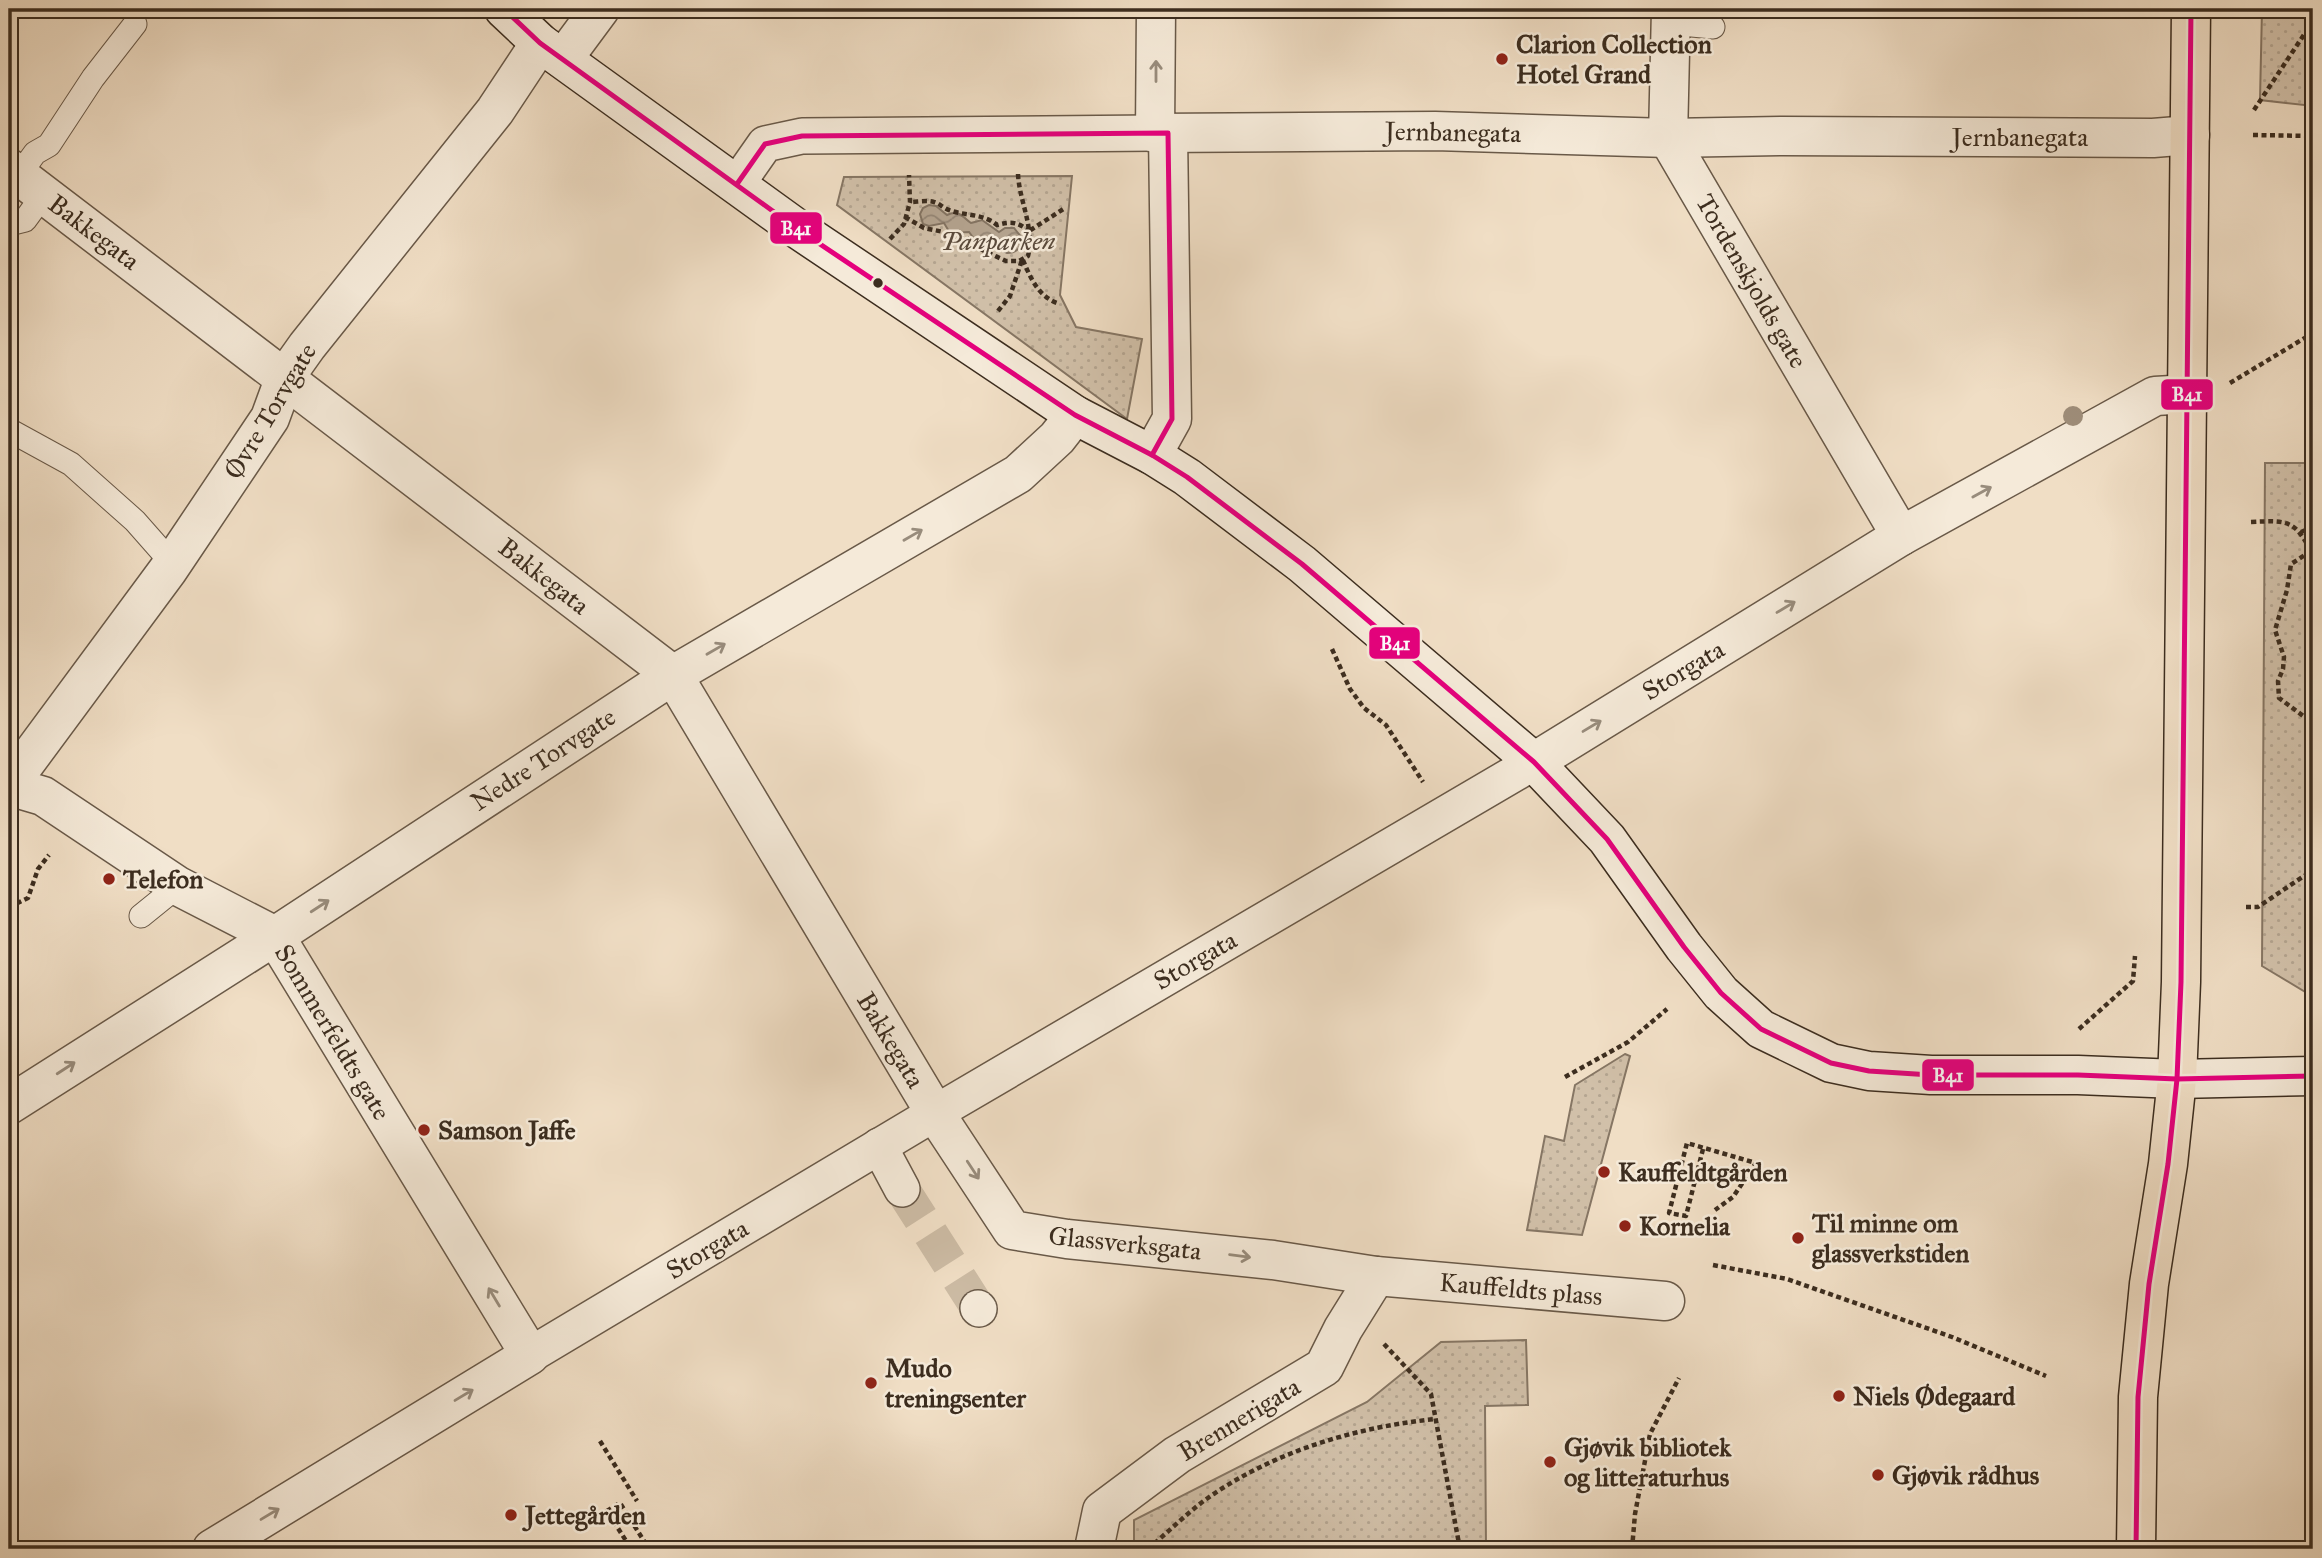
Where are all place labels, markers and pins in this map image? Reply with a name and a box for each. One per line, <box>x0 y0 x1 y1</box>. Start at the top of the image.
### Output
place label: Clarion Collection Hotel Grand <box>1516 28 1712 90</box>
marker: Clarion Collection Hotel Grand <box>1494 51 1510 67</box>
unlabelled marker <box>871 276 885 290</box>
place label: Telefon <box>122 863 203 895</box>
marker: Telefon <box>101 871 117 887</box>
place label: Samson Jaffe <box>438 1114 576 1147</box>
marker: Samson Jaffe <box>416 1122 432 1138</box>
place label: Kauffeldtgården <box>1618 1156 1787 1189</box>
marker: Kauffeldtgården <box>1596 1164 1612 1180</box>
place label: Til minne om glassverkstiden <box>1811 1207 1969 1270</box>
place label: Kornelia <box>1639 1210 1731 1242</box>
marker: Kornelia <box>1617 1218 1633 1234</box>
marker: Til minne om glassverkstiden <box>1790 1230 1806 1246</box>
place label: Mudo treningsenter <box>884 1352 1027 1415</box>
marker: Mudo treningsenter <box>863 1375 879 1391</box>
place label: Niels Ødegaard <box>1853 1380 2016 1413</box>
marker: Niels Ødegaard <box>1831 1388 1847 1404</box>
place label: Gjøvik bibliotek og litteraturhus <box>1564 1431 1732 1494</box>
marker: Gjøvik bibliotek og litteraturhus <box>1542 1454 1558 1470</box>
place label: Gjøvik rådhus <box>1892 1459 2040 1491</box>
marker: Gjøvik rådhus <box>1870 1467 1886 1483</box>
place label: Jettegården <box>522 1499 646 1532</box>
marker: Jettegården <box>503 1507 519 1523</box>

